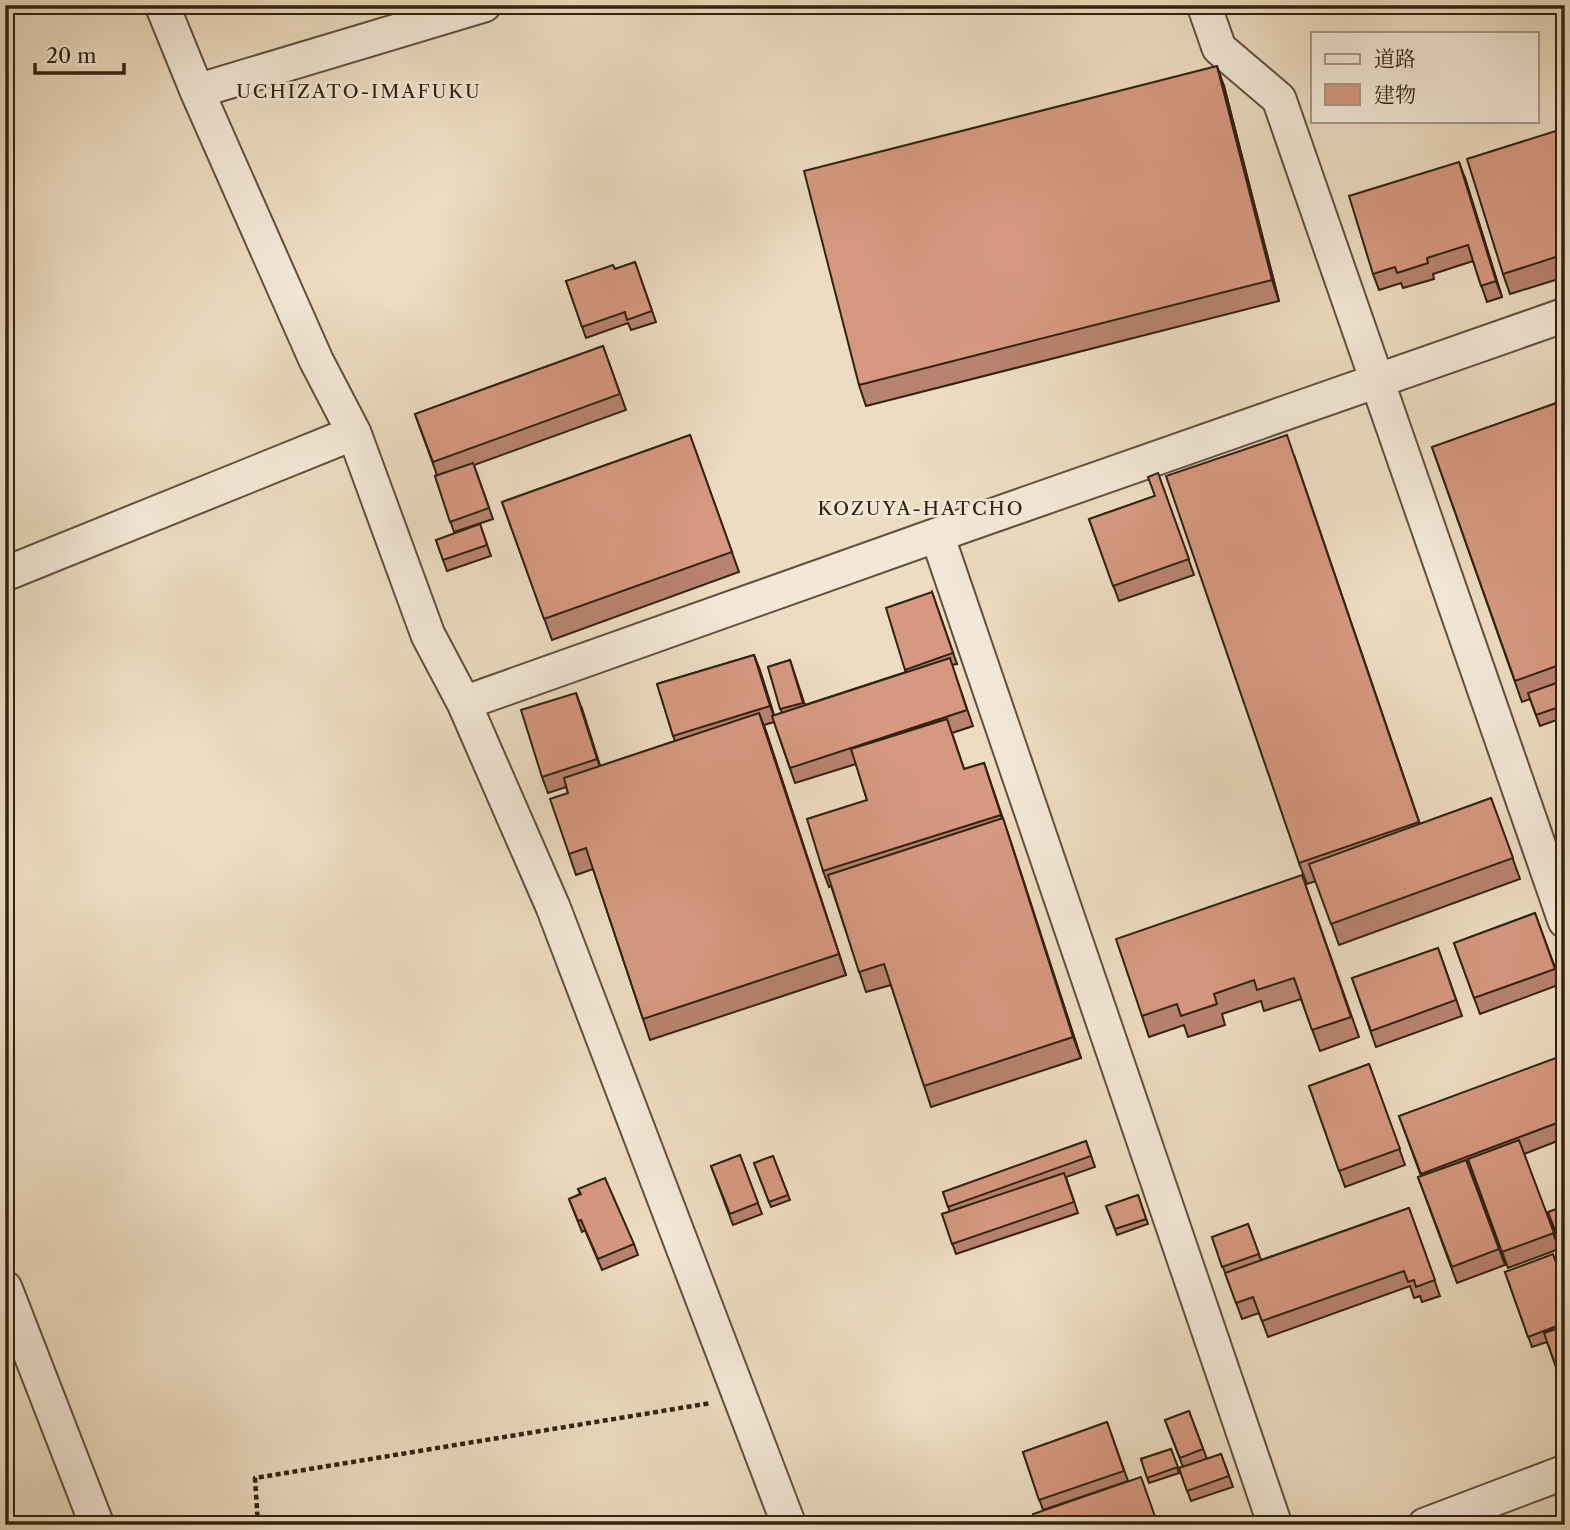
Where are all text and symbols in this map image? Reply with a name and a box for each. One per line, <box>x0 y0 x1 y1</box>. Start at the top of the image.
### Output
scale bar <box>35 32 124 76</box>
legend <box>1311 32 1538 122</box>
text: 20 m <box>46 43 97 68</box>
text: 道路 <box>1374 46 1416 71</box>
district label: UCHIZATO-IMAFUKU <box>236 80 482 103</box>
text: 建物 <box>1374 82 1416 107</box>
district label: KOZUYA-HATCHO <box>818 497 1025 520</box>

